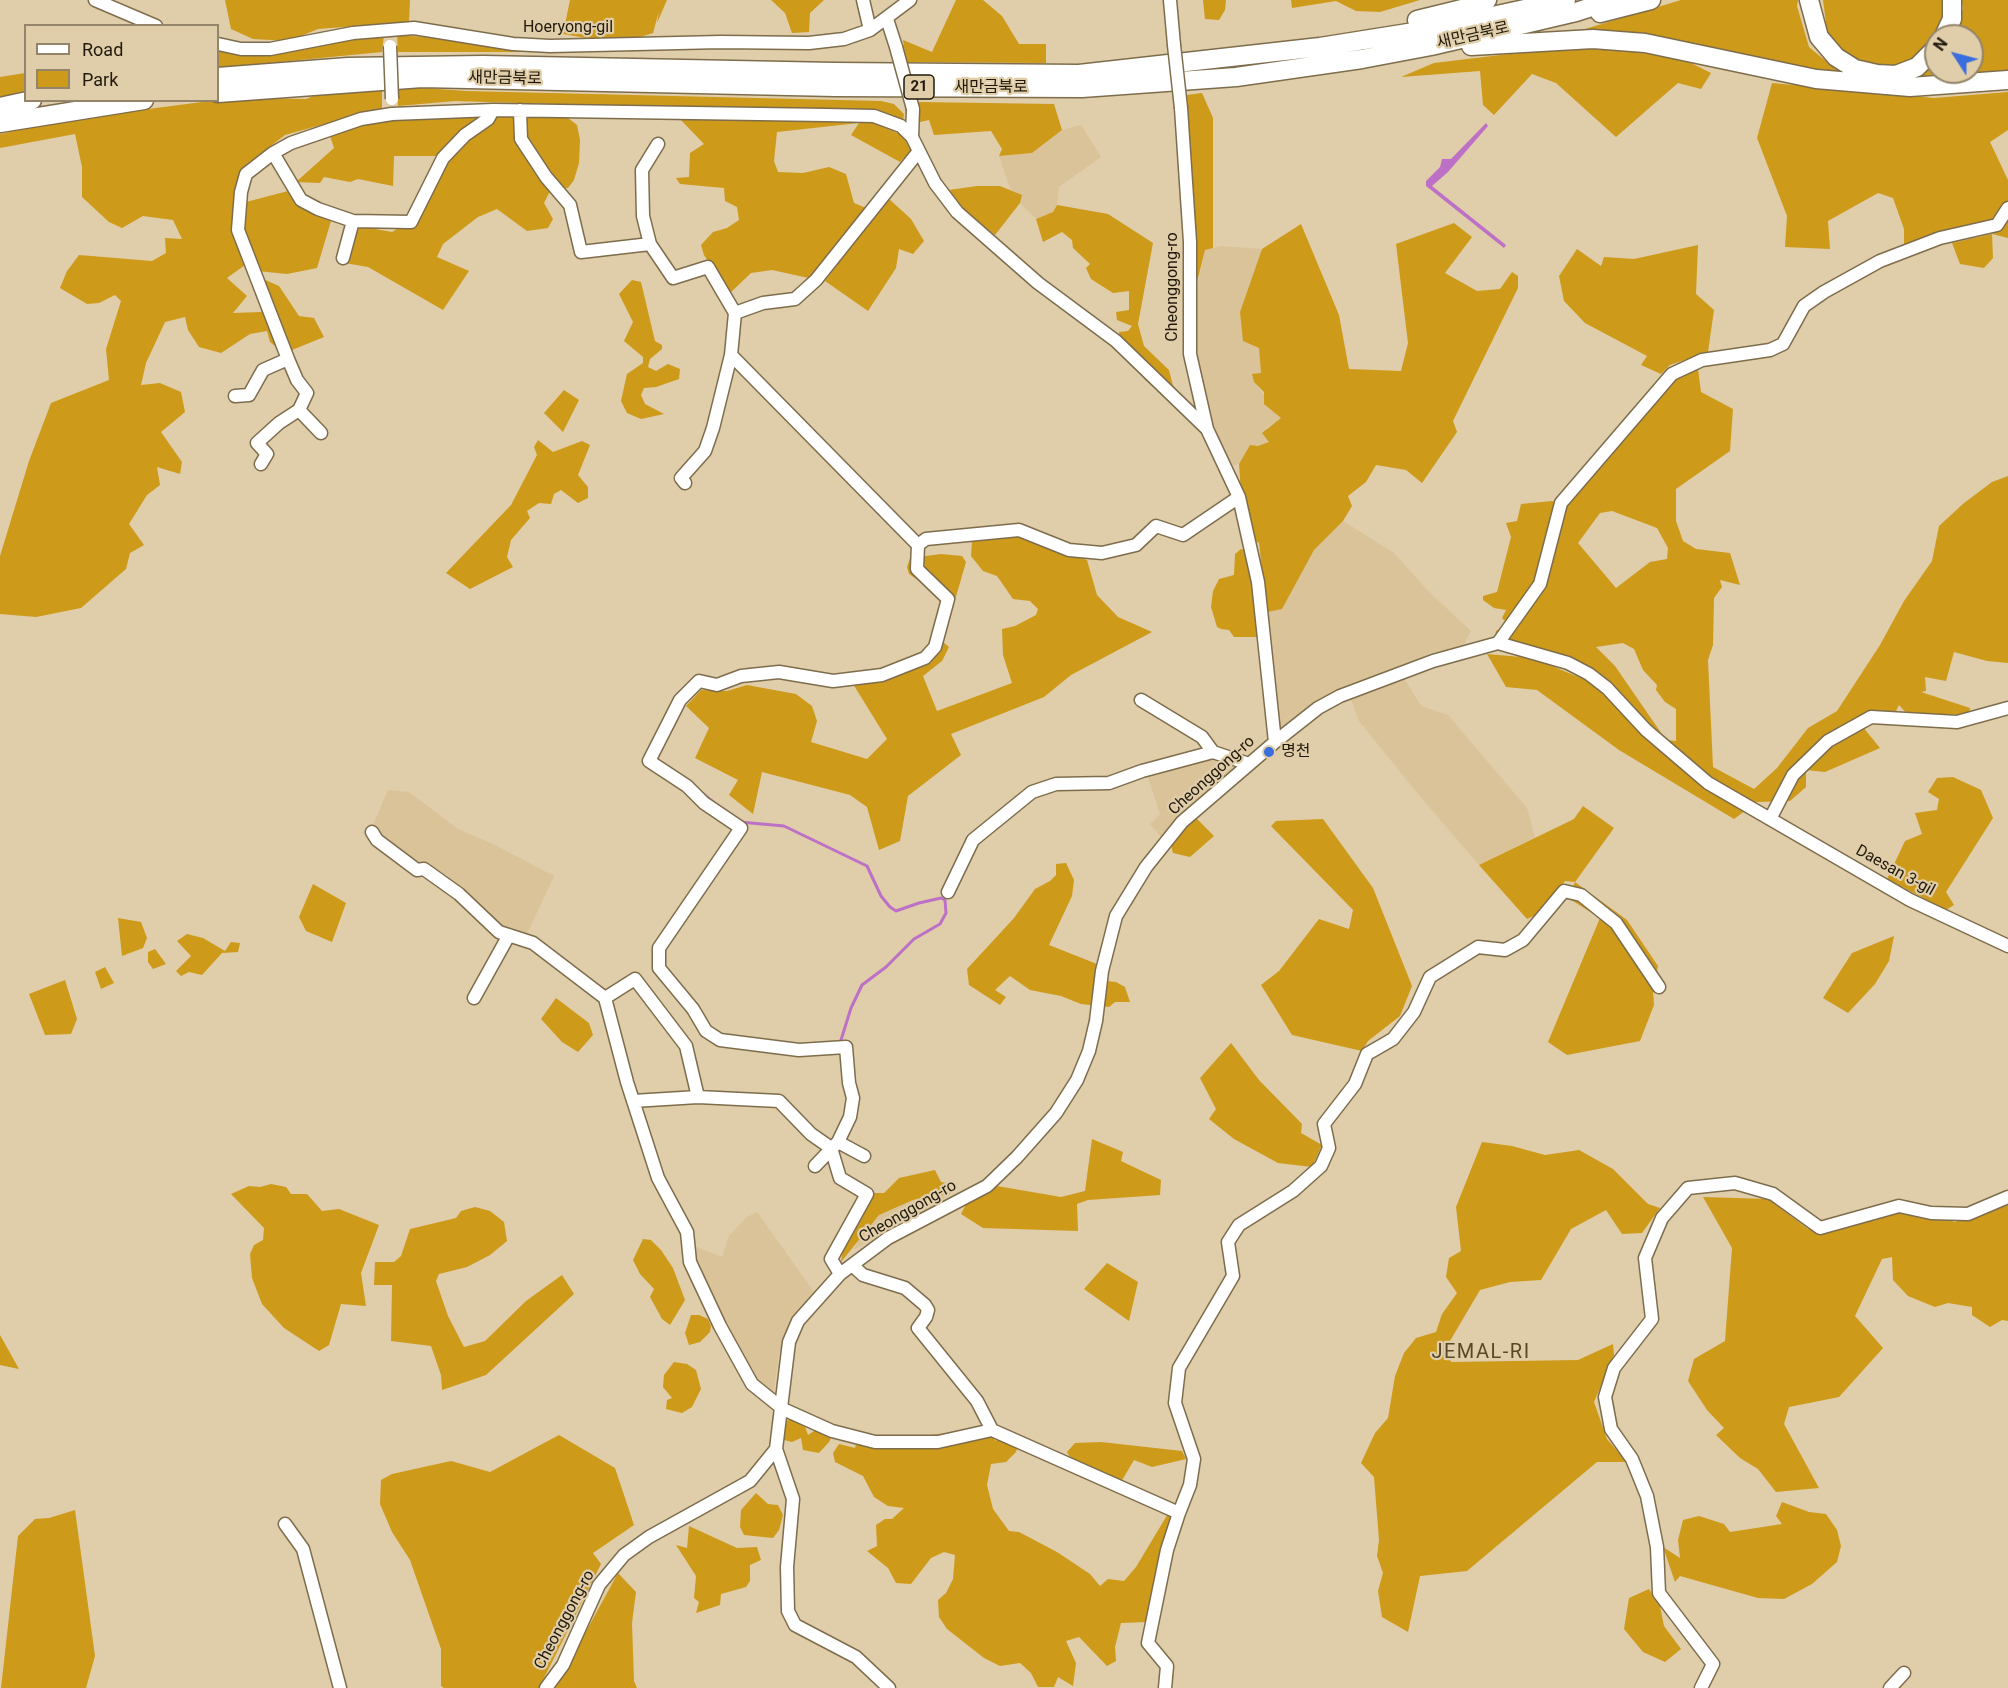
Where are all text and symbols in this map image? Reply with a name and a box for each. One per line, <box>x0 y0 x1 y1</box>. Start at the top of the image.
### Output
street label: Hoeryong-gil <box>523 18 613 38</box>
street label: 새만금북로 <box>1435 18 1511 54</box>
legend <box>24 24 219 102</box>
north arrow <box>1924 24 1984 84</box>
text: N <box>1930 34 1952 54</box>
text: Road <box>82 39 123 60</box>
text: Park <box>82 69 118 90</box>
street label: 새만금북로 <box>468 69 542 89</box>
road number: 21 <box>904 75 934 99</box>
street label: 새만금북로 <box>954 78 1028 98</box>
street label: Cheonggong-ro <box>1163 232 1183 342</box>
street label: Cheonggong-ro <box>1165 732 1259 820</box>
place label: 명천 <box>1281 742 1310 762</box>
marker: 명천 <box>1262 745 1276 759</box>
street label: Daesan 3-gil <box>1852 841 1938 901</box>
street label: Cheonggong-ro <box>856 1176 960 1248</box>
district label: JEMAL-RI <box>1431 1341 1531 1365</box>
street label: Cheonggong-ro <box>531 1567 599 1673</box>

